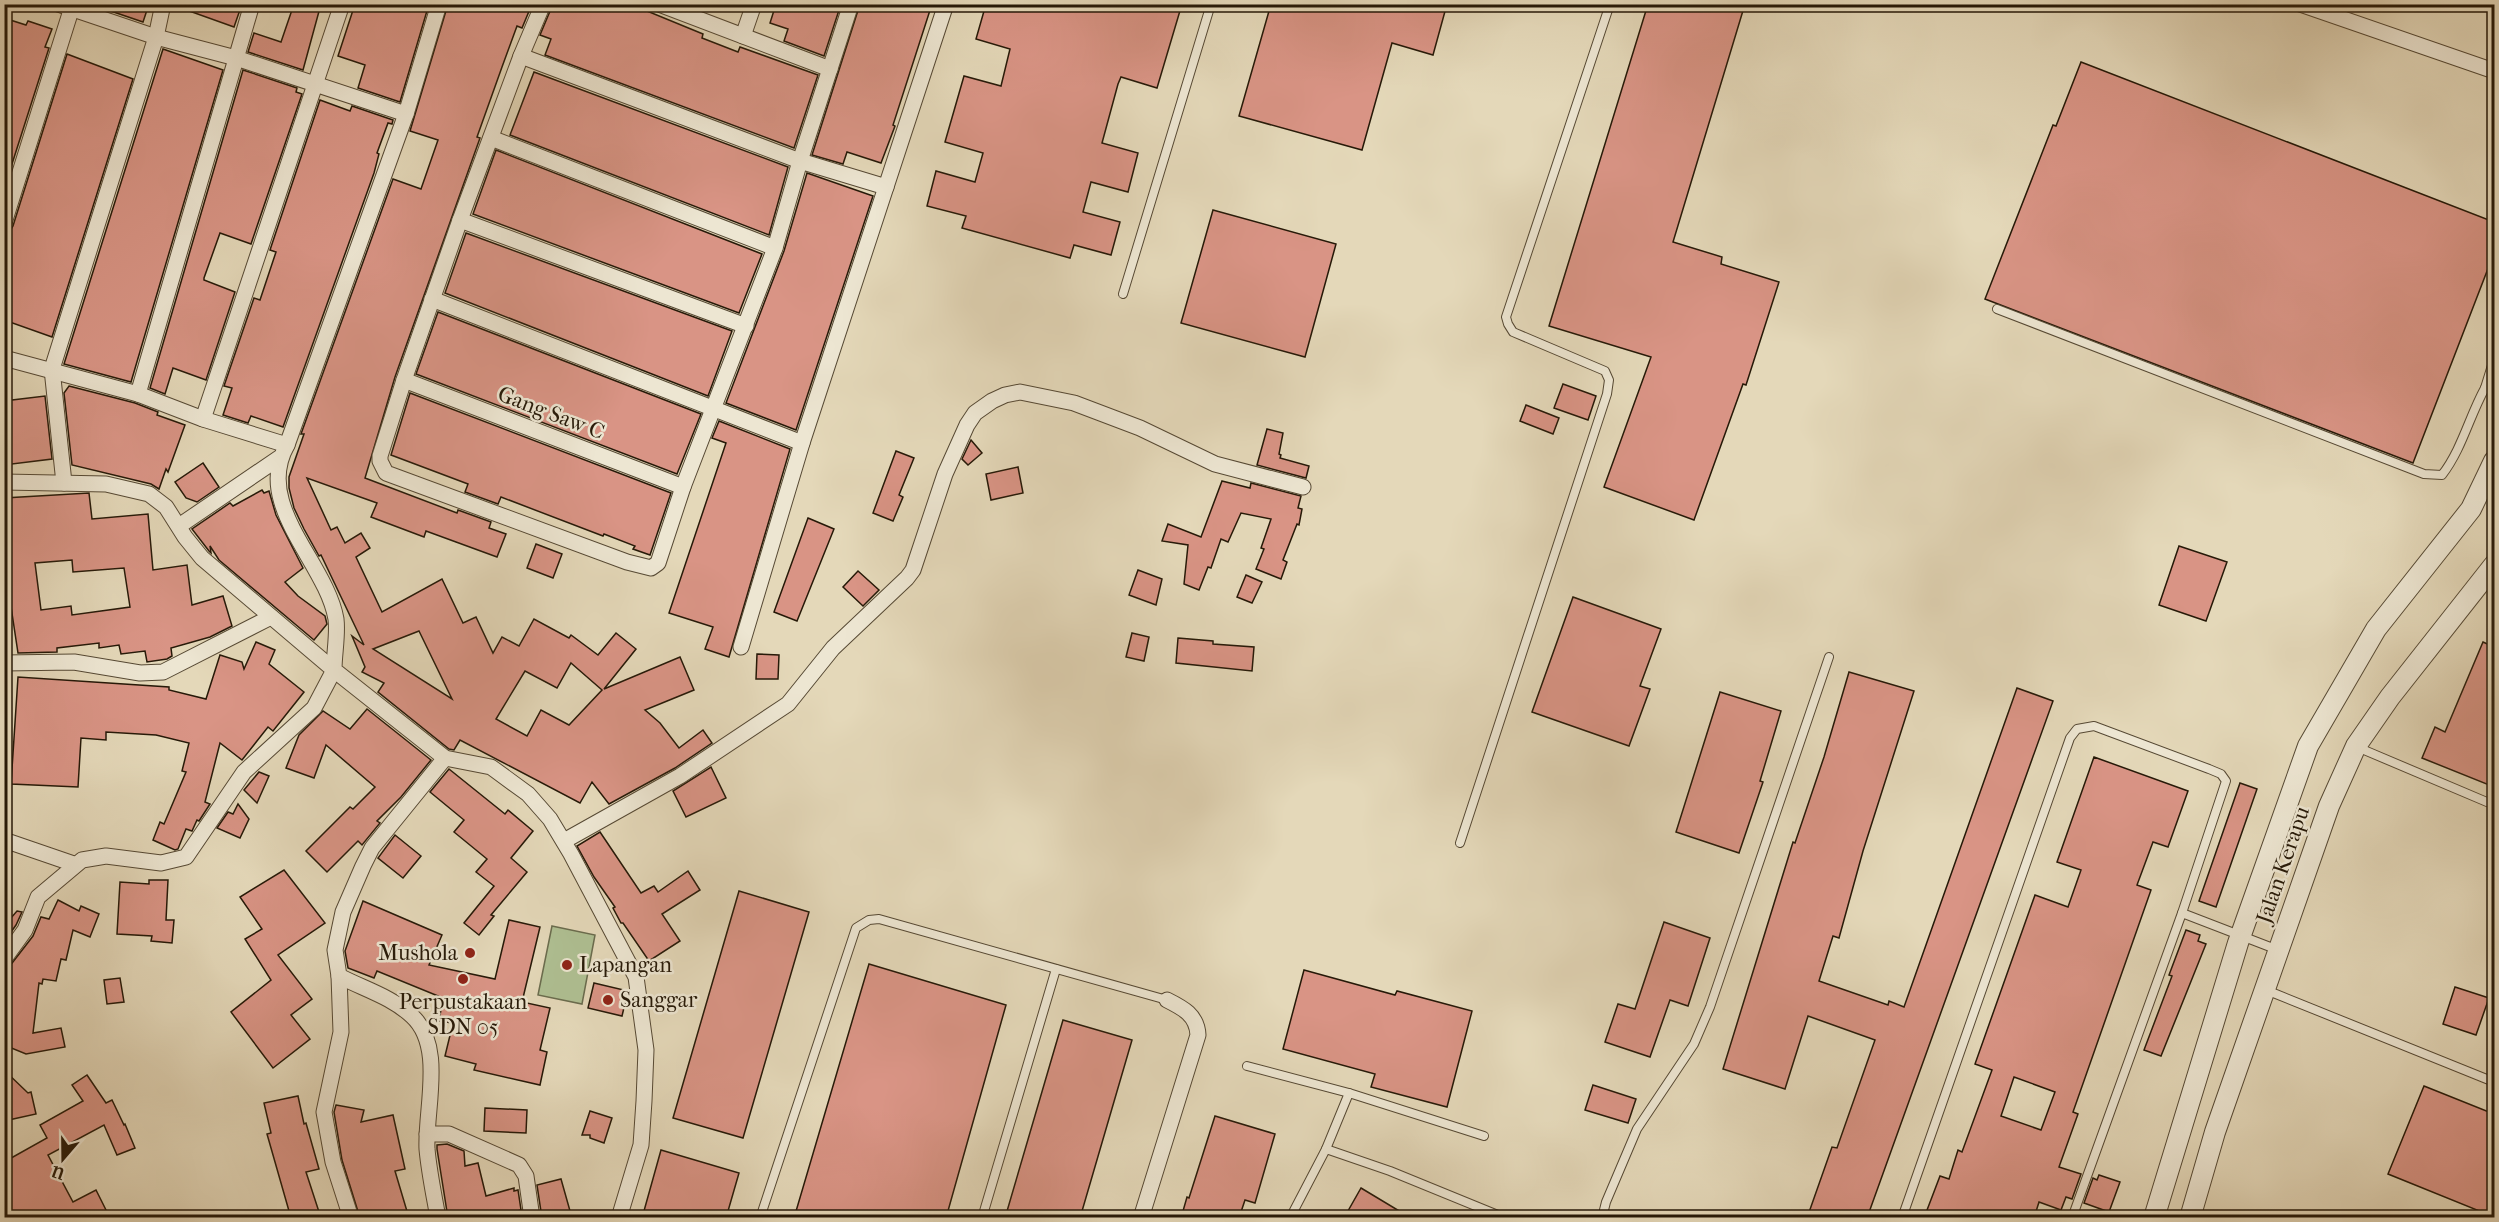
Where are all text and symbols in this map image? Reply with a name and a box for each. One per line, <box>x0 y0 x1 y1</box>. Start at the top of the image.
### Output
street label: Gang Saw C <box>494 381 608 445</box>
street label: Jalan Kerapu <box>2250 803 2315 929</box>
place label: Mushola <box>378 940 459 966</box>
marker: Mushola <box>463 946 477 960</box>
place label: Lapangan <box>579 952 672 978</box>
marker: Lapangan <box>560 958 574 972</box>
marker: Perpustakaan SDN 05 <box>456 972 470 986</box>
place label: Sanggar <box>620 987 698 1013</box>
place label: Perpustakaan SDN 05 <box>399 989 527 1040</box>
marker: Sanggar <box>601 993 615 1007</box>
north arrow <box>33 1129 93 1189</box>
text: U <box>48 1161 68 1184</box>

